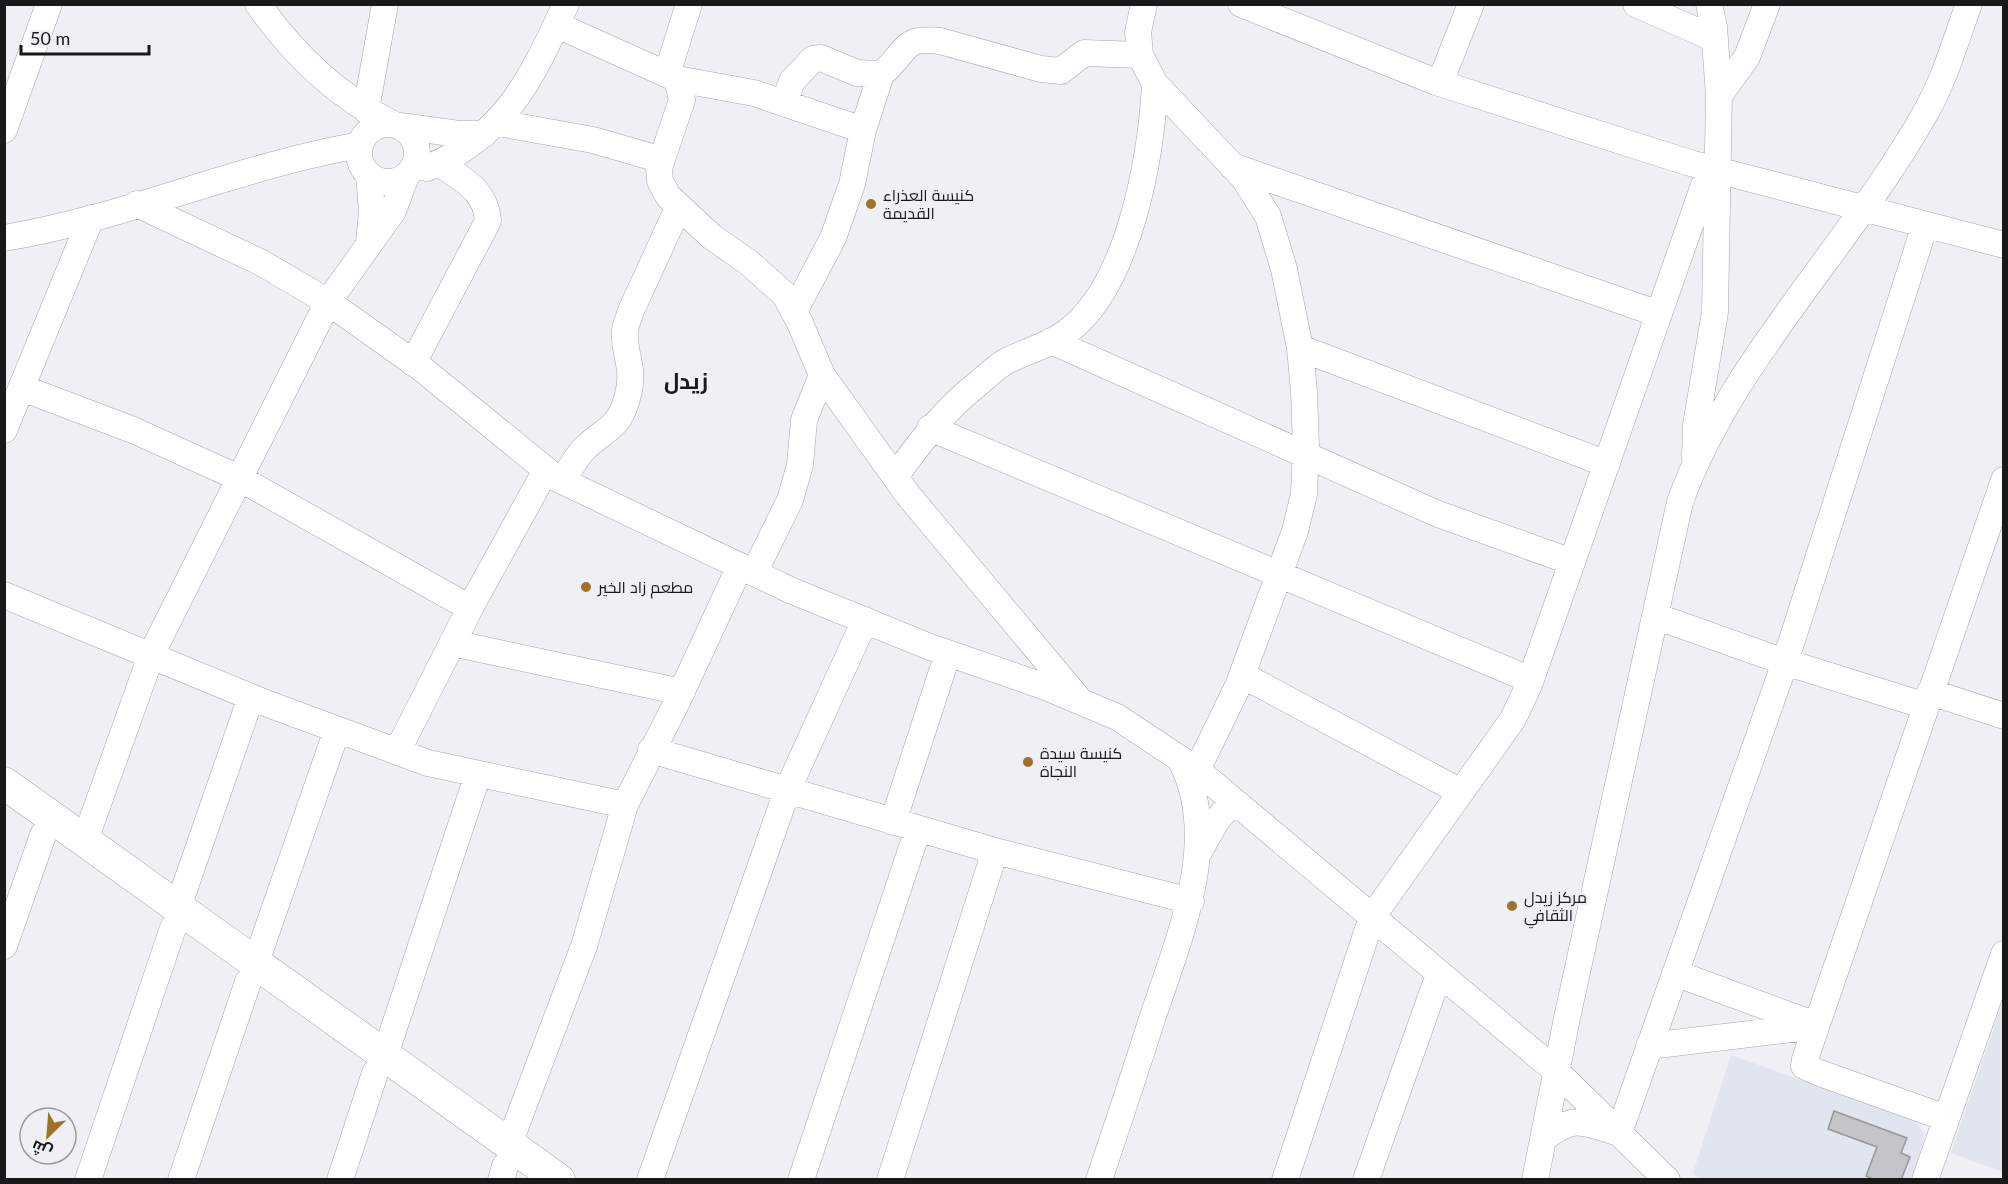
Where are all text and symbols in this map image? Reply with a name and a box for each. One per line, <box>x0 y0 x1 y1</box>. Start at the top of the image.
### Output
scale bar <box>21 18 148 56</box>
text: 50 m <box>30 27 70 49</box>
place label: كنيسة العذراء القديمة <box>883 185 974 223</box>
marker: كنيسة العذراء القديمة <box>864 197 878 211</box>
district label: زيدل <box>664 367 708 394</box>
place label: مطعم زاد الخير <box>597 577 693 599</box>
marker: مطعم زاد الخير <box>579 580 593 594</box>
place label: كنيسة سيدة النجاة <box>1040 743 1122 781</box>
marker: كنيسة سيدة النجاة <box>1021 755 1035 769</box>
place label: مركز زيدل الثقافي <box>1524 887 1587 929</box>
marker: مركز زيدل الثقافي <box>1505 899 1519 913</box>
north arrow <box>18 1106 78 1166</box>
text: ش <box>28 1136 55 1163</box>

